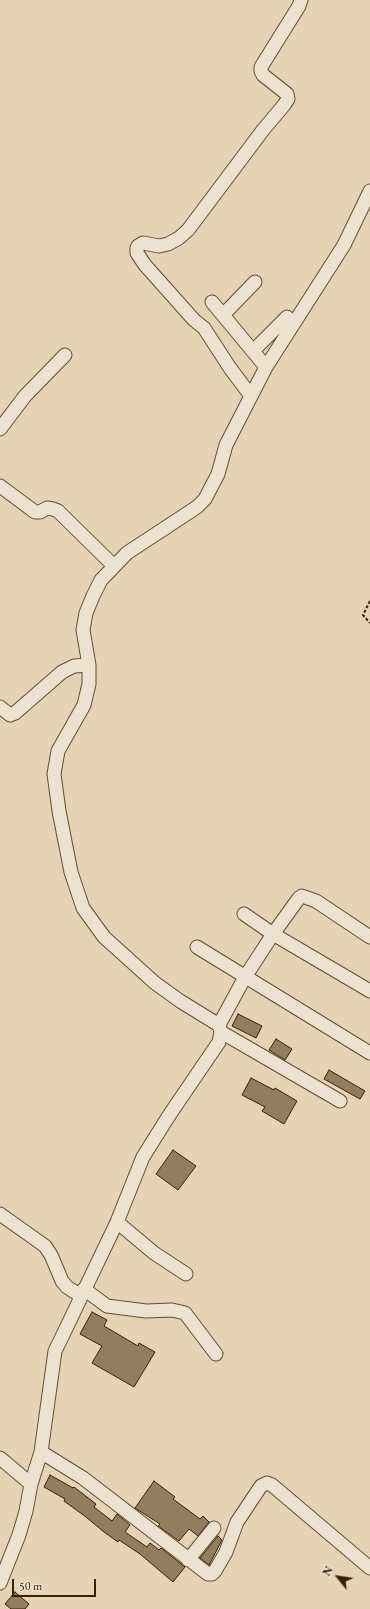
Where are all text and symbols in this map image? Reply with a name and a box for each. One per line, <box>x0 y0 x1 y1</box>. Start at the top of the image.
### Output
north arrow <box>318 1557 358 1597</box>
text: N <box>319 1564 336 1578</box>
scale bar <box>14 1571 98 1597</box>
text: 50 m <box>19 1578 42 1594</box>

